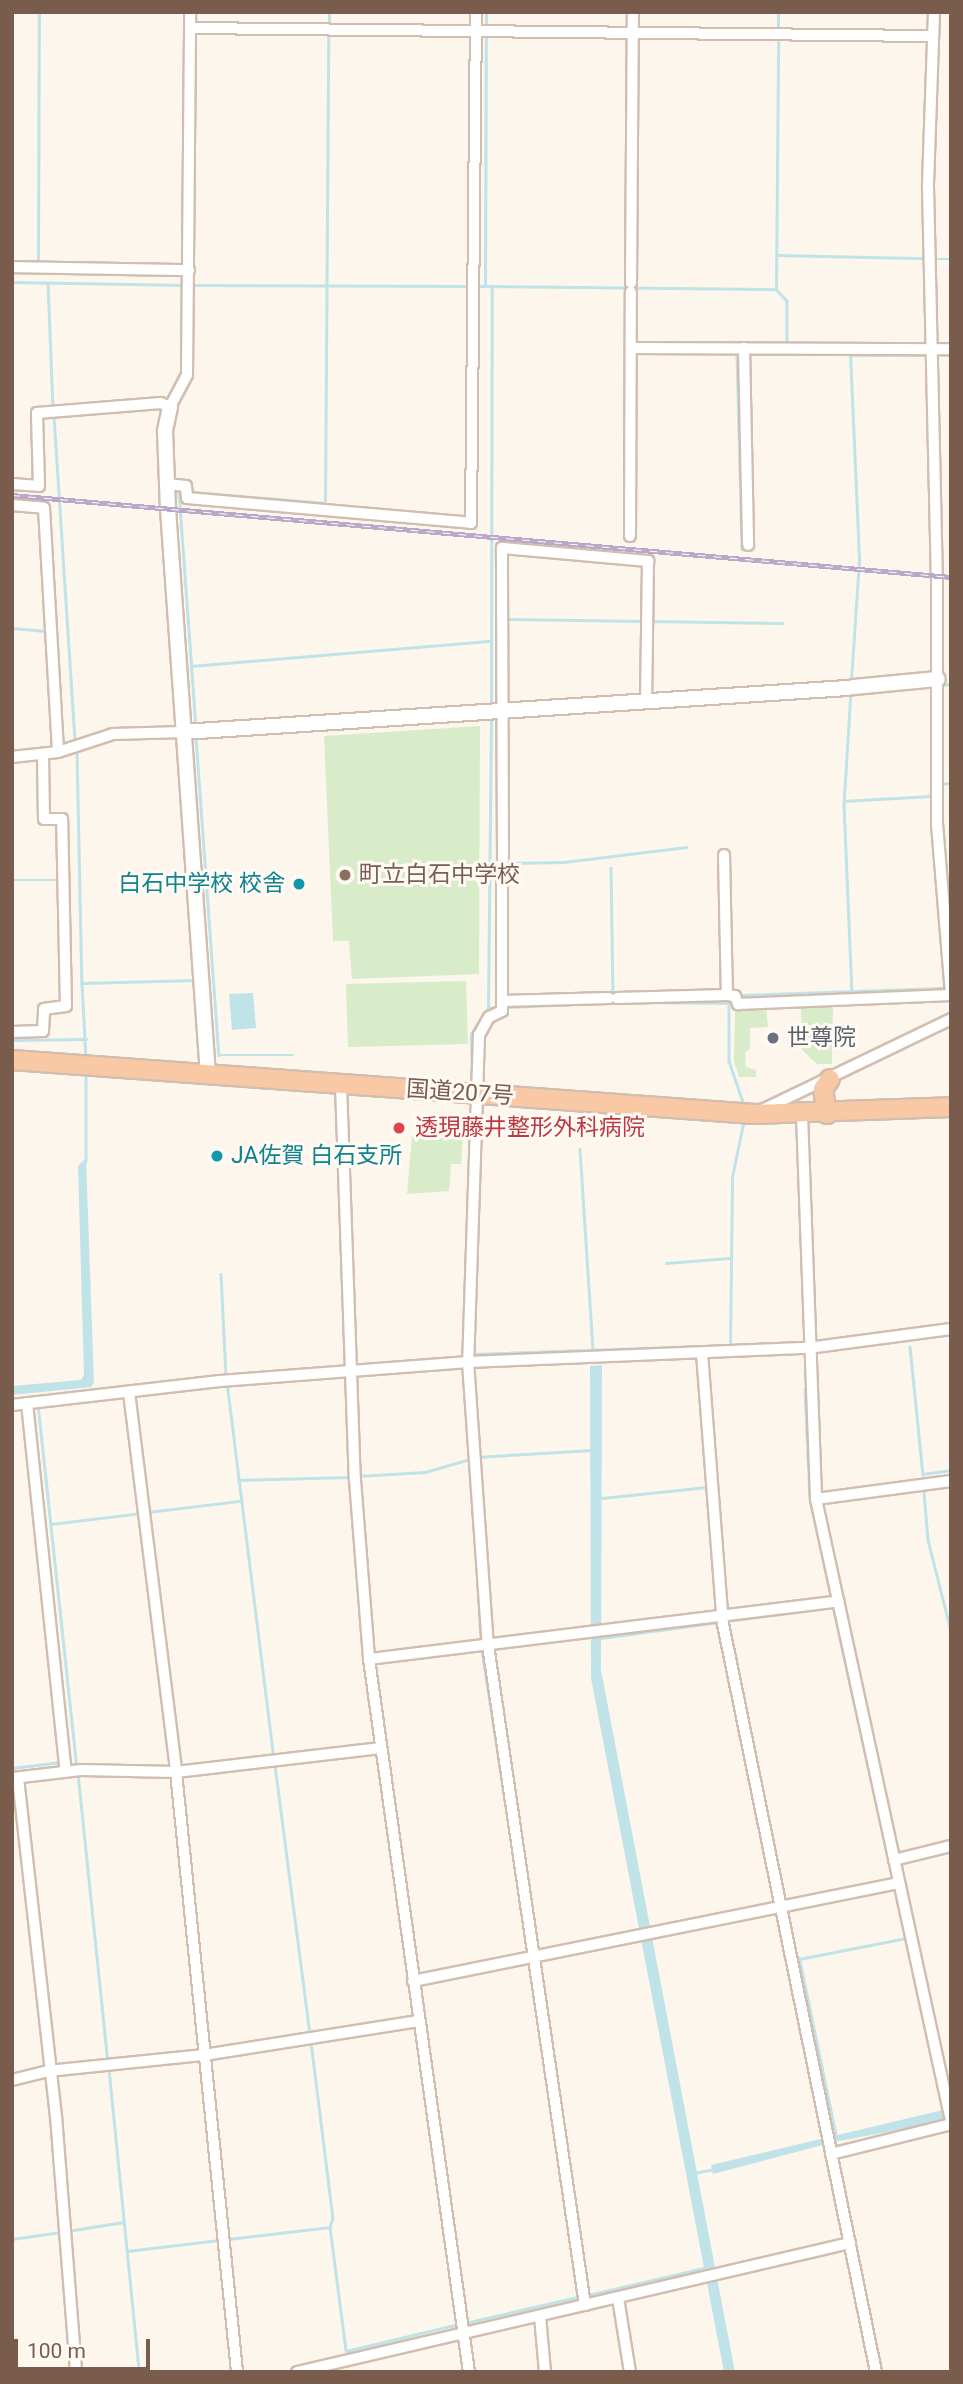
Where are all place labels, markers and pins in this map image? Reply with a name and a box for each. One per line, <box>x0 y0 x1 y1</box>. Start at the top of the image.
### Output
place label: 町立白石中学校 <box>359 861 520 889</box>
marker: 町立白石中学校 <box>337 867 353 883</box>
place label: 白石中学校 校舎 <box>118 870 285 898</box>
marker: 白石中学校 校舎 <box>291 876 307 892</box>
place label: 世尊院 <box>787 1024 856 1052</box>
marker: 世尊院 <box>765 1030 781 1046</box>
place label: 透現藤井整形外科病院 <box>415 1114 645 1142</box>
marker: 透現藤井整形外科病院 <box>389 1118 409 1138</box>
place label: JA佐賀 白石支所 <box>231 1142 402 1170</box>
marker: JA佐賀 白石支所 <box>209 1148 225 1164</box>

